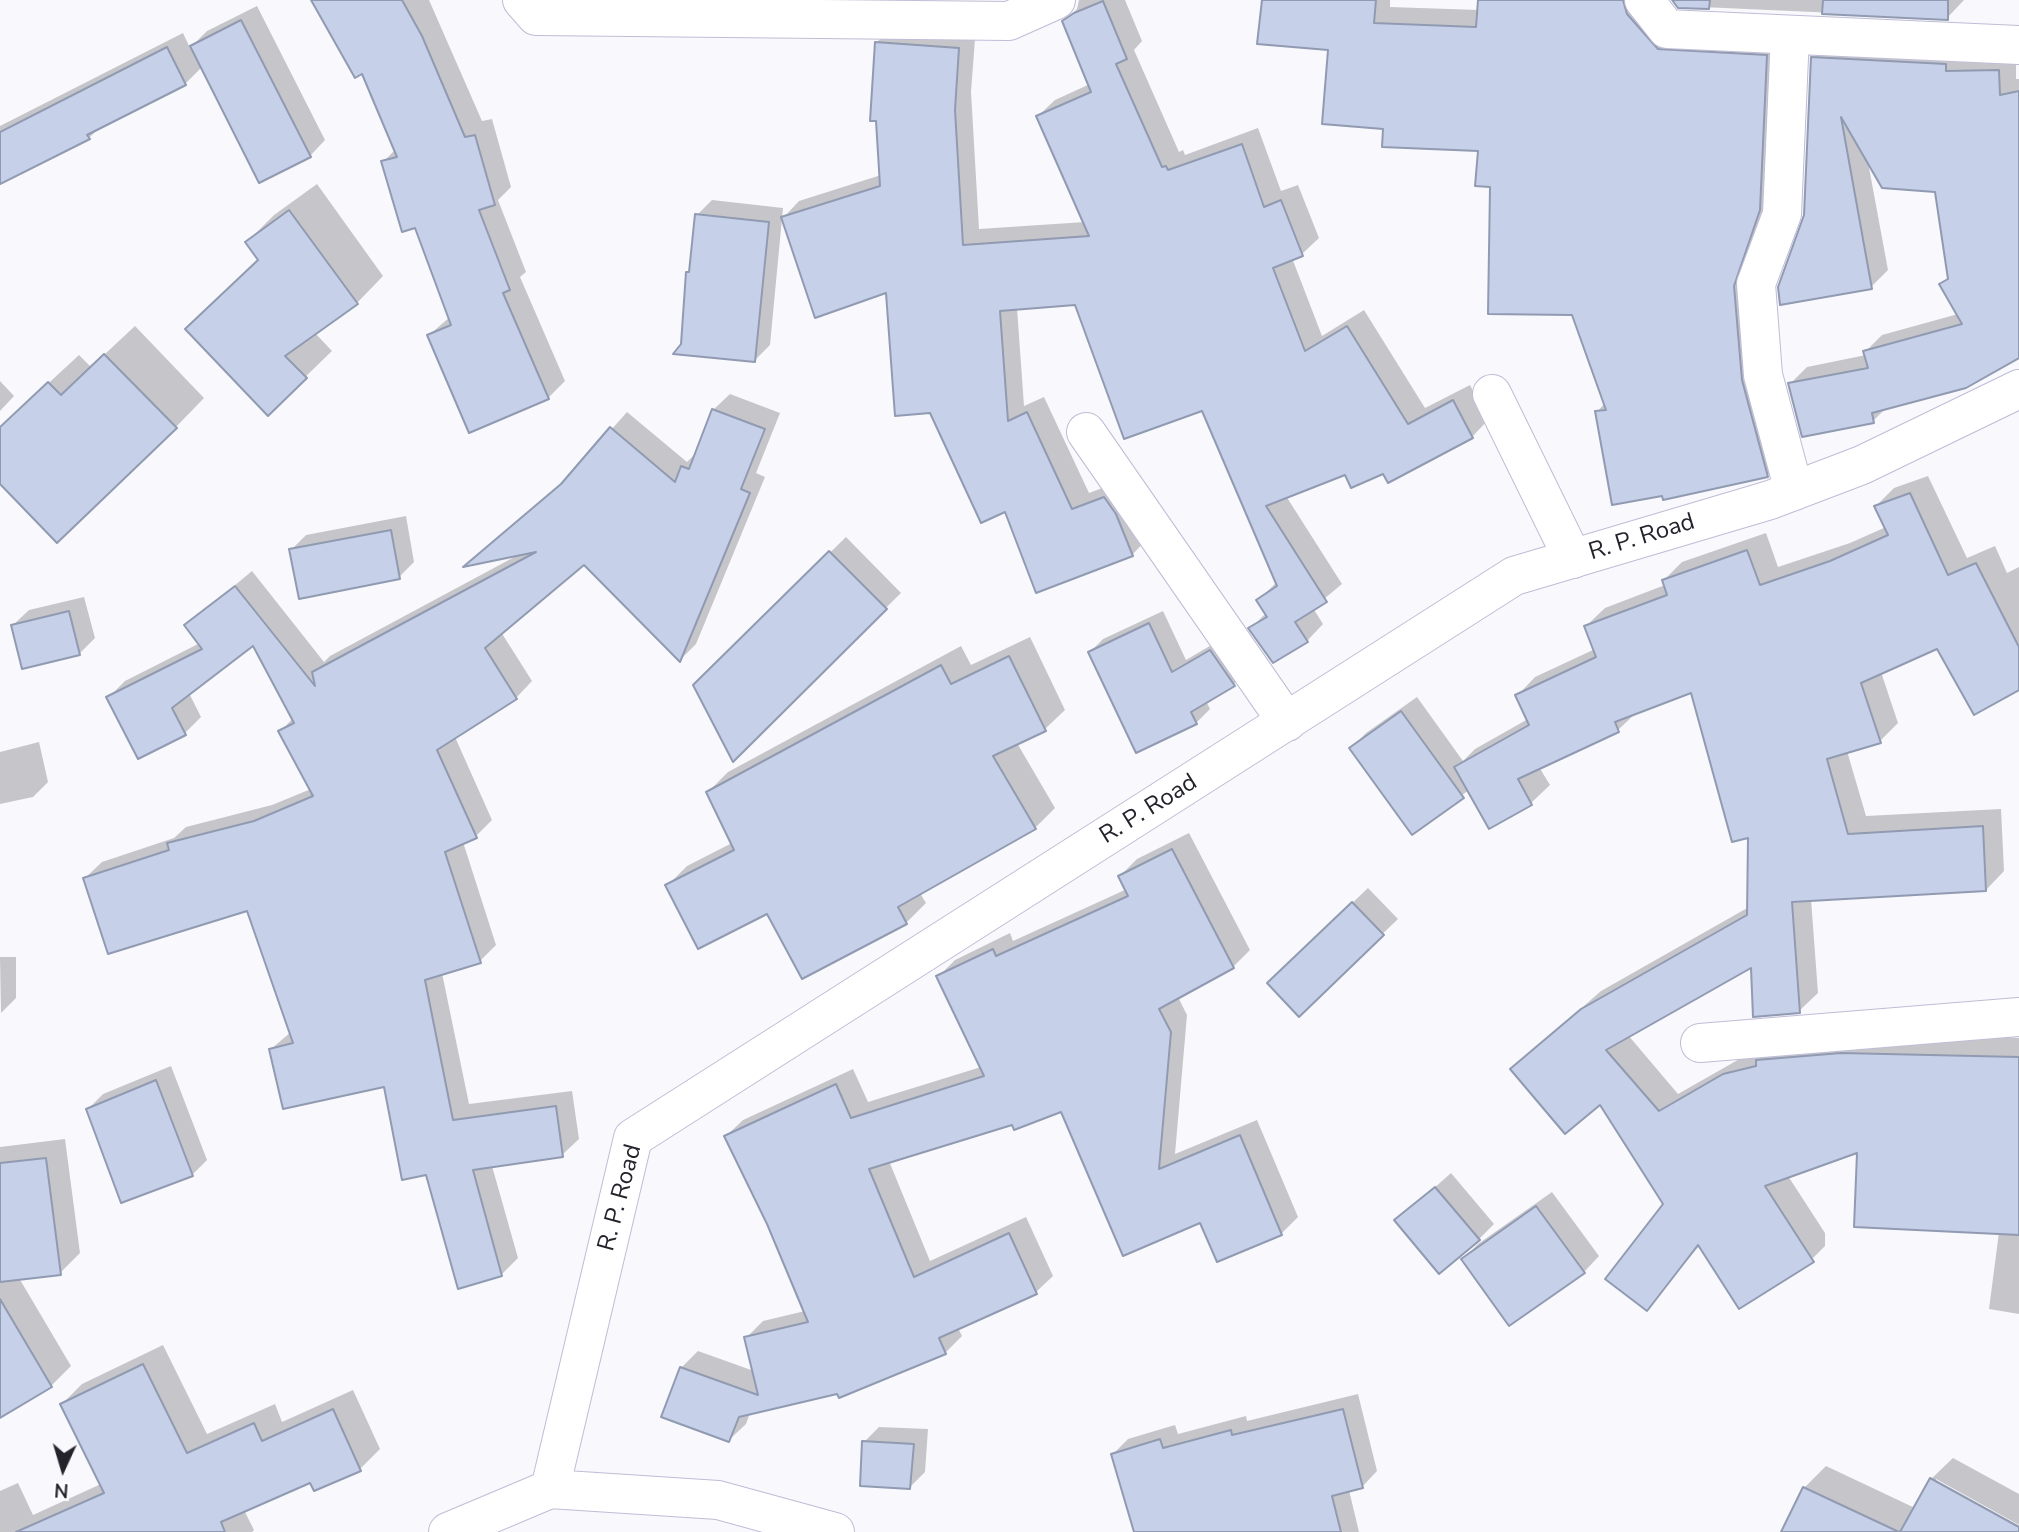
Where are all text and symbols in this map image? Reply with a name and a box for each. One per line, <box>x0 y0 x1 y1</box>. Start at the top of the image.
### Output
street label: R. P. Road <box>1586 508 1698 568</box>
street label: R. P. Road <box>1095 769 1203 851</box>
street label: R. P. Road <box>593 1141 649 1255</box>
north arrow <box>28 1434 98 1504</box>
text: N <box>54 1476 70 1503</box>

